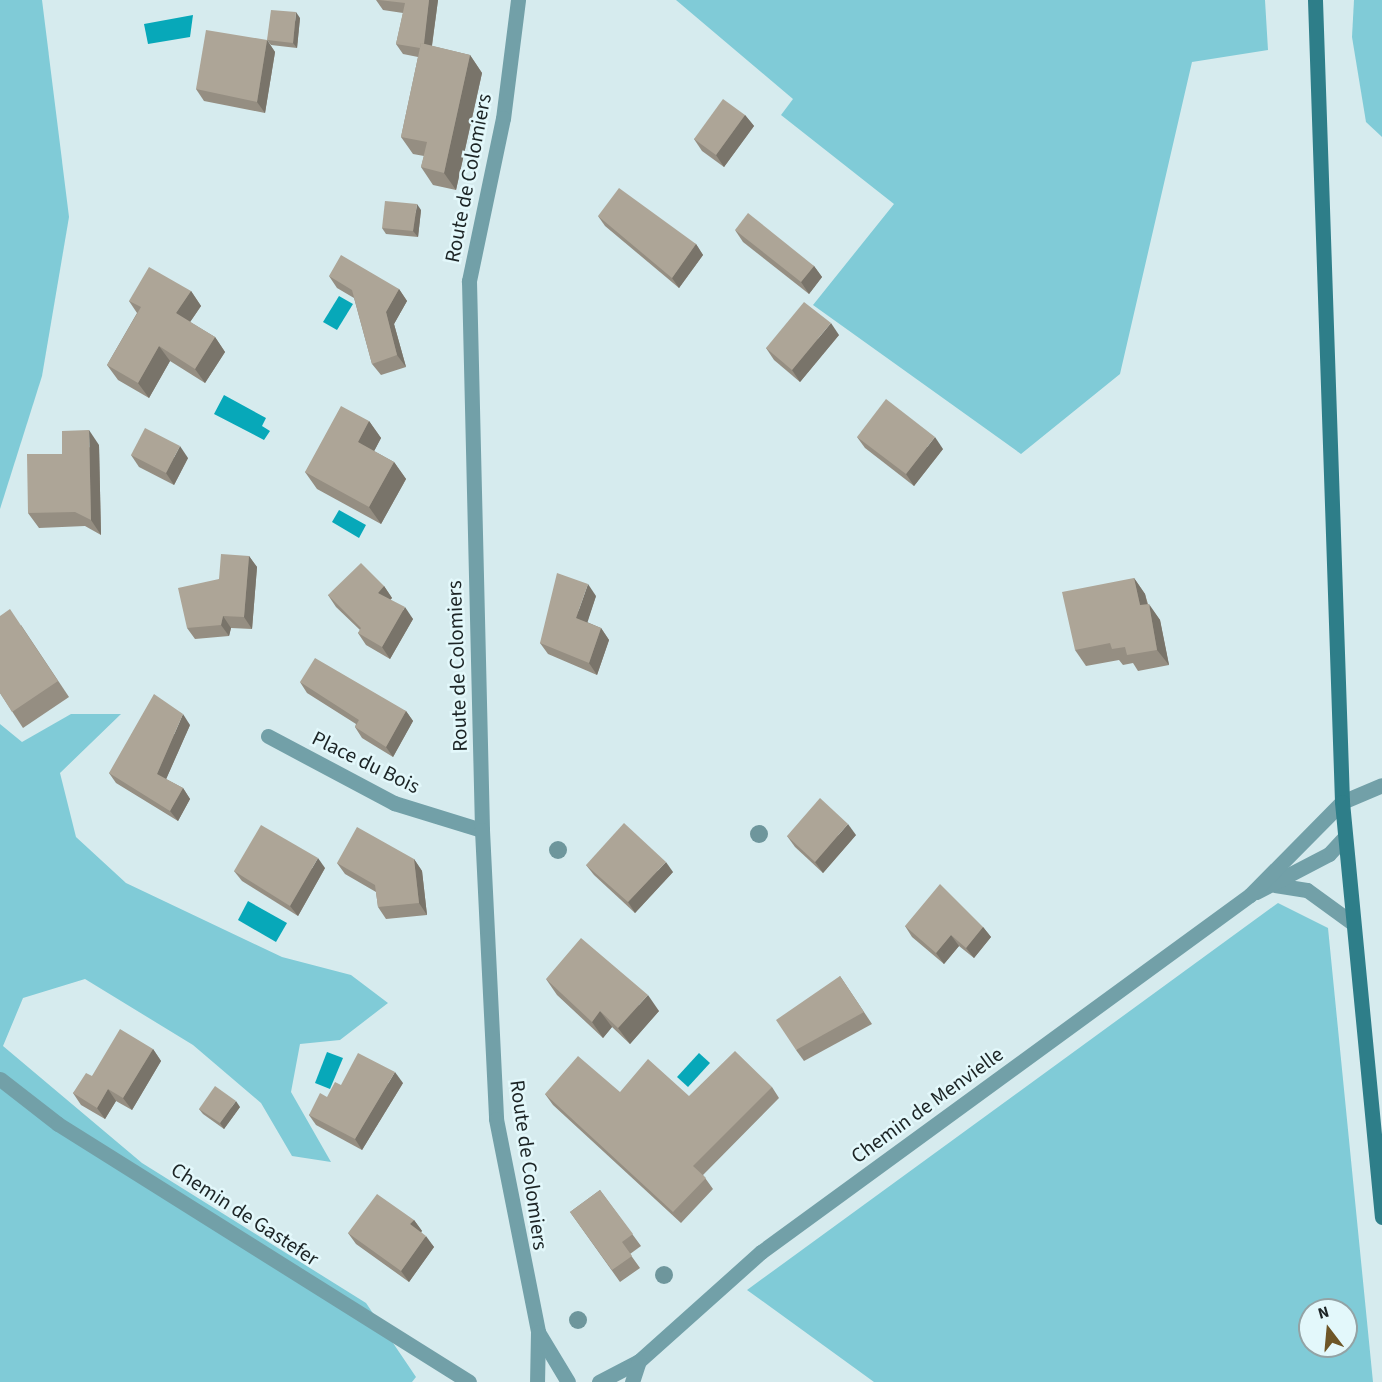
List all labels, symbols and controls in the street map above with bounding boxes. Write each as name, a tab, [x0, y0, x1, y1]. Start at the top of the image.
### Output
street label: Route de Colomiers	[439, 91, 497, 265]
street label: Route de Colomiers	[441, 580, 473, 752]
street label: Place du Bois	[308, 725, 424, 799]
street label: Chemin de Menvielle	[846, 1041, 1008, 1169]
street label: Route de Colomiers	[505, 1078, 553, 1252]
street label: Chemin de Gastefer	[166, 1157, 324, 1271]
north arrow	[1298, 1298, 1358, 1358]
text: N	[1315, 1301, 1332, 1325]

